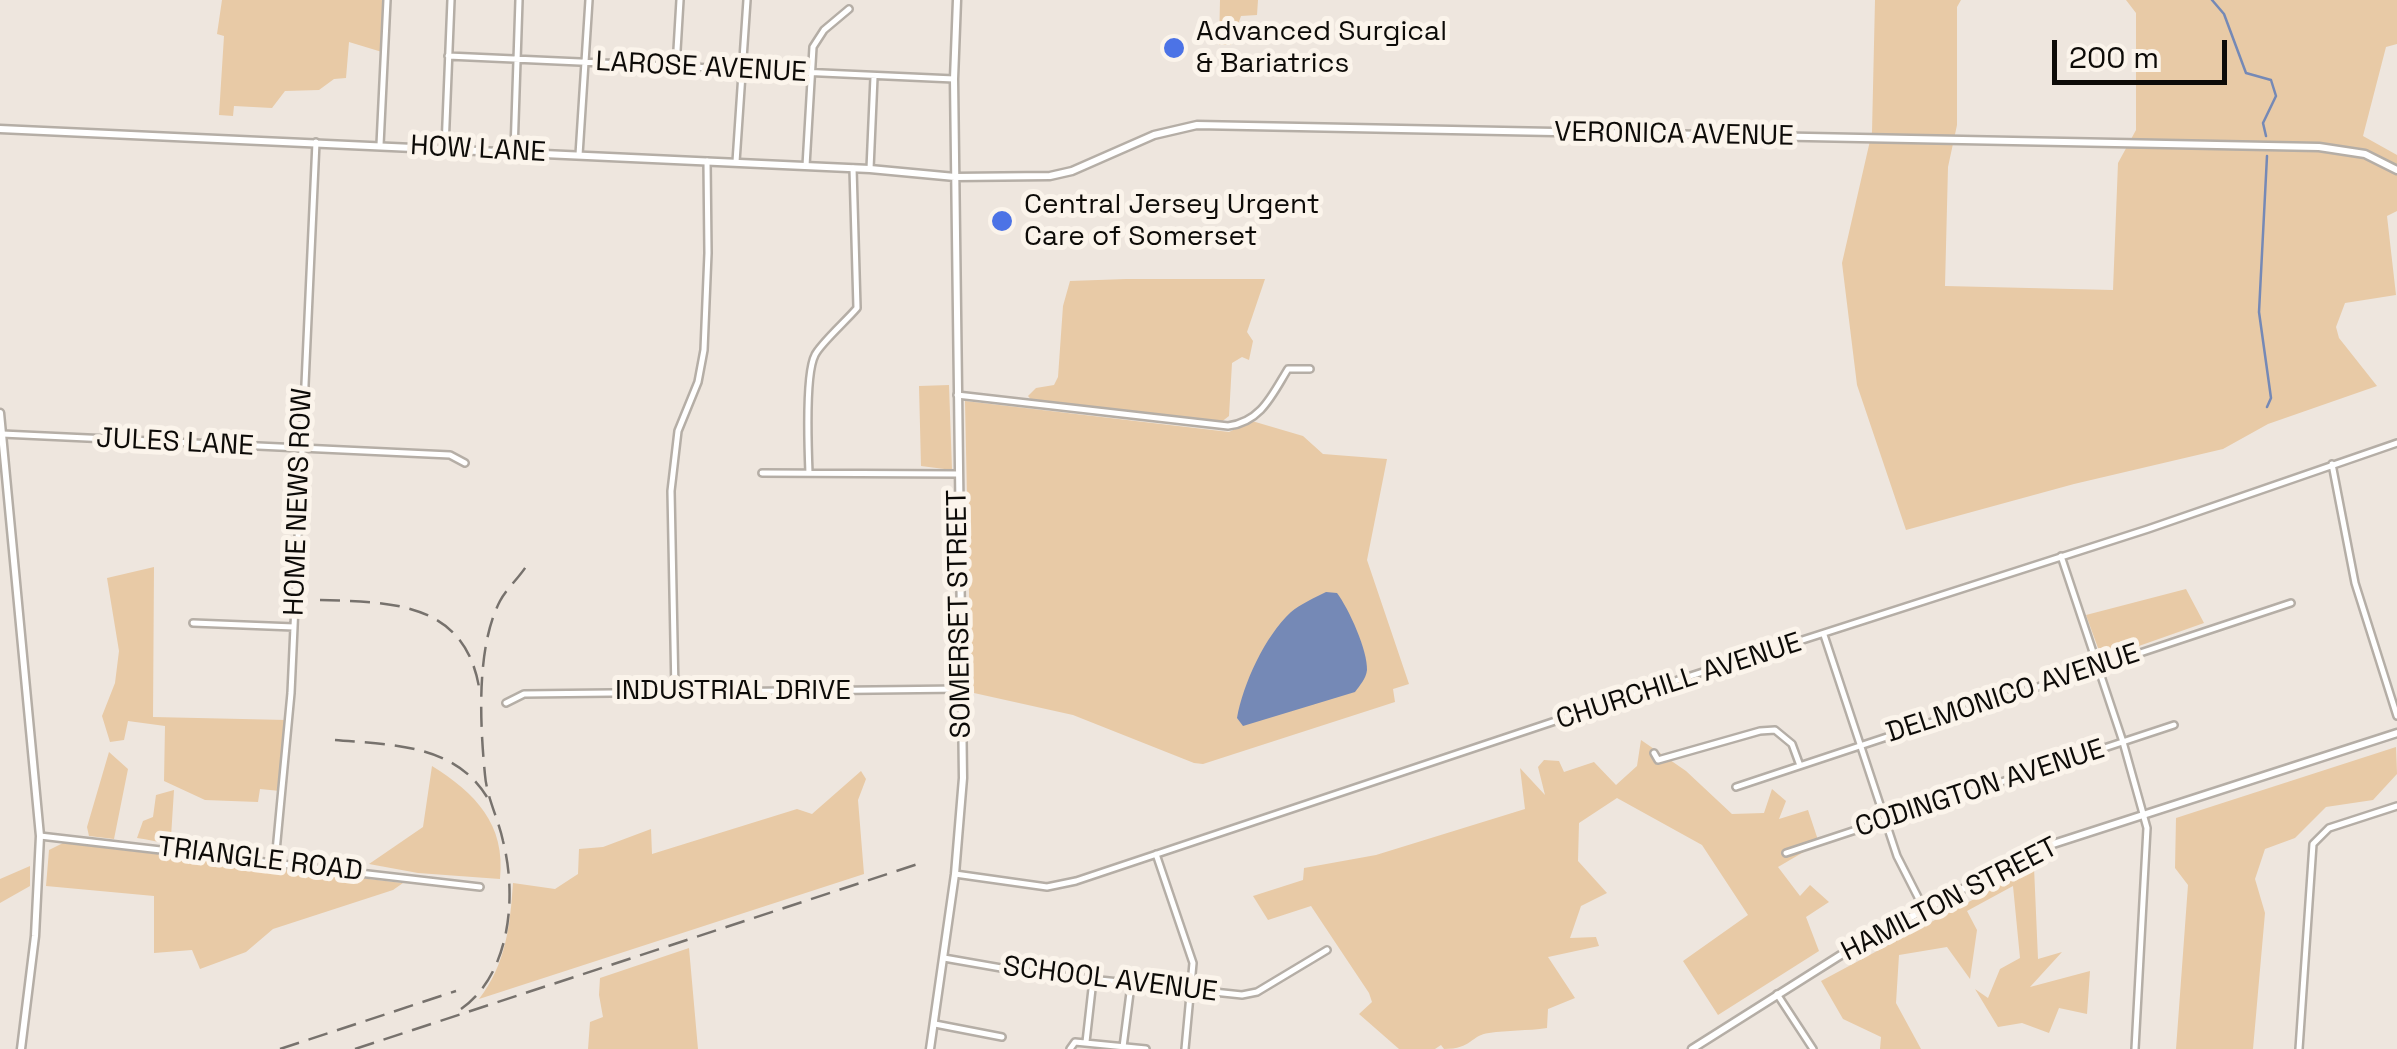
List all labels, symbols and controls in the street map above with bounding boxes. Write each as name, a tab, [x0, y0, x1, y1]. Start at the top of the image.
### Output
place label: Advanced Surgical & Bariatrics	[1196, 15, 1447, 81]
scale bar	[2057, 20, 2232, 82]
marker: Advanced Surgical & Bariatrics	[1161, 35, 1187, 61]
text: 200 m	[2069, 38, 2159, 77]
street label: LAROSE AVENUE	[594, 46, 808, 90]
street label: VERONICA AVENUE	[1554, 116, 1794, 154]
street label: HOW LANE	[409, 130, 547, 170]
place label: Central Jersey Urgent Care of Somerset	[1024, 188, 1320, 254]
marker: Central Jersey Urgent Care of Somerset	[989, 208, 1015, 234]
street label: HOME NEWS ROW	[278, 387, 320, 617]
street label: JULES LANE	[95, 422, 255, 464]
street label: SOMERSET STREET	[941, 489, 979, 739]
street label: CHURCHILL AVENUE	[1552, 626, 1806, 738]
street label: DELMONICO AVENUE	[1882, 637, 2144, 751]
street label: INDUSTRIAL DRIVE	[615, 674, 851, 708]
street label: CODINGTON AVENUE	[1851, 733, 2109, 845]
street label: TRIANGLE ROAD	[156, 831, 364, 889]
street label: HAMILTON STREET	[1836, 831, 2064, 969]
street label: SCHOOL AVENUE	[1001, 950, 1219, 1010]

